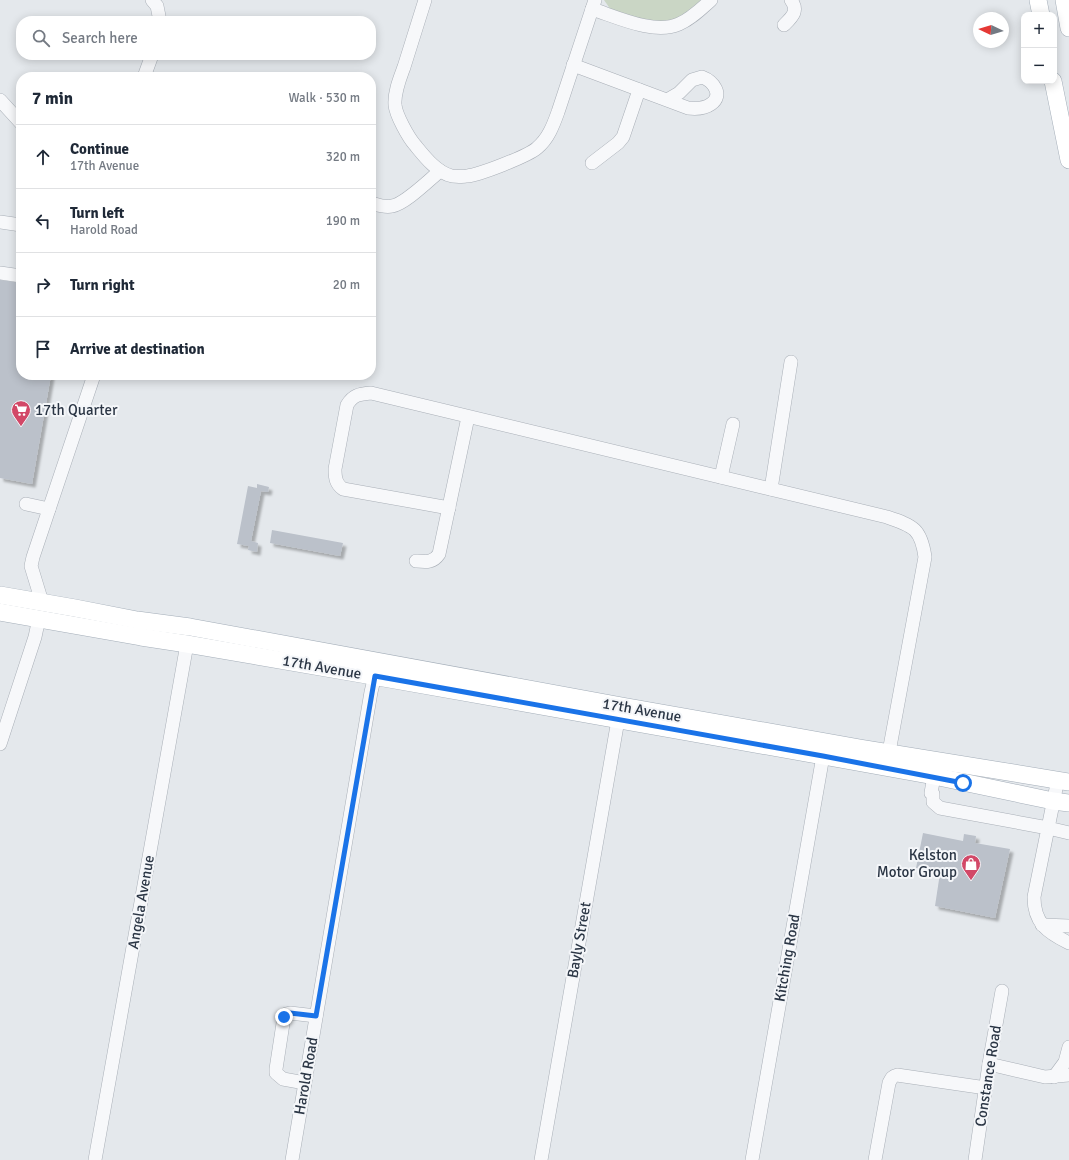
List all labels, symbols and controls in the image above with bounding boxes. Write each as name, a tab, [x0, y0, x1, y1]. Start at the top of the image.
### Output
north arrow	[973, 12, 1009, 48]
map controls	[1021, 12, 1057, 84]
button: +	[1021, 12, 1057, 48]
search box	[16, 16, 376, 60]
icon: search	[30, 27, 52, 49]
text: Search here	[62, 29, 138, 47]
button: −	[1021, 48, 1057, 84]
text: 7 min	[32, 88, 73, 109]
text: Walk · 530 m	[289, 90, 360, 106]
text: Continue	[70, 140, 129, 158]
icon: ahead	[32, 146, 54, 168]
text: 320 m	[326, 149, 360, 165]
text: 17th Avenue	[70, 158, 139, 174]
text: Turn left	[70, 204, 124, 222]
icon: left	[32, 210, 54, 232]
text: 190 m	[326, 213, 360, 229]
text: Harold Road	[70, 222, 138, 238]
icon: right	[32, 274, 54, 296]
text: Turn right	[70, 276, 135, 294]
text: 20 m	[333, 277, 360, 293]
icon: arrive	[32, 338, 54, 360]
text: Arrive at destination	[70, 340, 205, 358]
supermarket icon: 17th Quarter	[10, 399, 32, 427]
place label: 17th Quarter	[35, 401, 118, 419]
street label: 17th Avenue	[281, 651, 363, 683]
street label: 17th Avenue	[601, 694, 683, 726]
route start	[954, 774, 972, 792]
place label: Kelston Motor Group	[877, 846, 957, 881]
shop icon: Kelston Motor Group	[960, 853, 982, 881]
street label: Angela Avenue	[124, 854, 158, 950]
street label: Bayly Street	[563, 900, 595, 980]
street label: Kitching Road	[770, 913, 804, 1003]
route end	[275, 1008, 293, 1026]
street label: Constance Road	[971, 1024, 1005, 1128]
street label: Harold Road	[290, 1036, 322, 1116]

